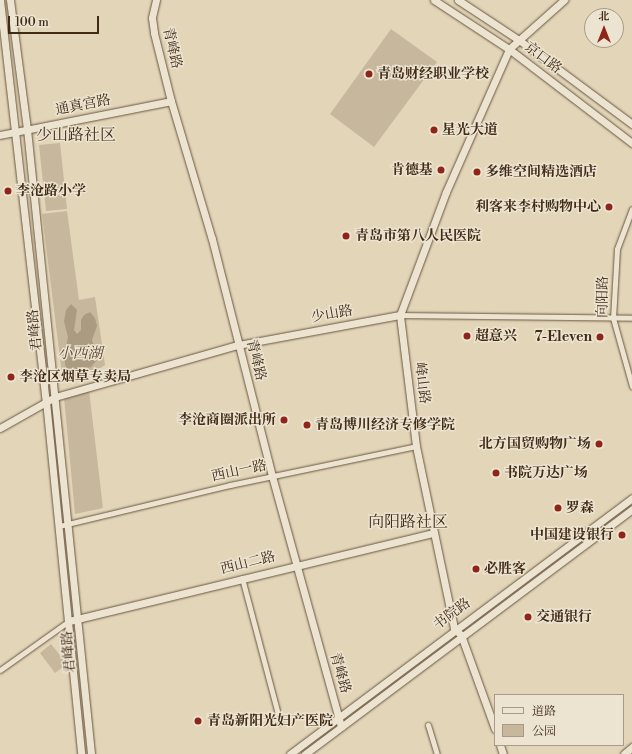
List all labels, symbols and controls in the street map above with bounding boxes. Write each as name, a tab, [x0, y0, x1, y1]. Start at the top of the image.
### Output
scale bar	[10, 8, 101, 34]
north arrow	[584, 8, 624, 48]
text: 北	[599, 10, 610, 24]
text: 100 m	[15, 15, 49, 30]
street label: 青峰路	[159, 26, 185, 70]
street label: 京口路	[521, 39, 565, 77]
place label: 青岛财经职业学校	[377, 66, 489, 82]
marker: 青岛财经职业学校	[364, 69, 374, 79]
street label: 通真宫路	[54, 91, 112, 119]
place label: 星光大道	[442, 122, 498, 138]
district label: 少山路社区	[36, 125, 116, 145]
marker: 星光大道	[429, 125, 439, 135]
place label: 肯德基	[391, 162, 433, 178]
place label: 多维空间精选酒店	[485, 164, 597, 180]
marker: 肯德基	[436, 165, 446, 175]
marker: 多维空间精选酒店	[472, 167, 482, 177]
place label: 李沧路小学	[16, 183, 86, 199]
marker: 李沧路小学	[3, 186, 13, 196]
place label: 利客来李村购物中心	[475, 199, 601, 215]
marker: 利客来李村购物中心	[604, 202, 614, 212]
place label: 青岛市第八人民医院	[355, 228, 481, 244]
marker: 青岛市第八人民医院	[340, 230, 352, 242]
street label: 向阳路	[594, 276, 612, 318]
street label: 少山路	[310, 302, 354, 326]
street label: 君峰路	[24, 308, 46, 352]
place label: 超意兴	[475, 328, 517, 344]
place label: 7-Eleven	[534, 329, 592, 345]
marker: 超意兴	[462, 331, 472, 341]
marker: 7-Eleven	[595, 332, 605, 342]
street label: 青峰路	[243, 338, 269, 382]
water label: 小西湖	[58, 345, 102, 363]
street label: 峰山路	[411, 361, 433, 405]
place label: 李沧区烟草专卖局	[19, 369, 131, 385]
marker: 李沧区烟草专卖局	[6, 372, 16, 382]
place label: 李沧商圈派出所	[178, 412, 276, 428]
marker: 李沧商圈派出所	[279, 415, 289, 425]
place label: 青岛博川经济专修学院	[315, 417, 455, 433]
marker: 青岛博川经济专修学院	[302, 420, 312, 430]
place label: 北方国贸购物广场	[479, 436, 591, 452]
marker: 北方国贸购物广场	[594, 439, 604, 449]
street label: 西山一路	[210, 457, 268, 485]
place label: 书院万达广场	[504, 465, 588, 481]
marker: 书院万达广场	[491, 468, 501, 478]
place label: 罗森	[566, 500, 594, 516]
marker: 罗森	[553, 503, 563, 513]
district label: 向阳路社区	[368, 512, 448, 532]
place label: 中国建设银行	[530, 527, 614, 543]
marker: 中国建设银行	[617, 530, 627, 540]
street label: 西山二路	[219, 548, 277, 578]
place label: 必胜客	[484, 561, 526, 577]
marker: 必胜客	[471, 564, 481, 574]
street label: 书院路	[430, 595, 474, 633]
place label: 交通银行	[536, 609, 592, 625]
marker: 交通银行	[523, 612, 533, 622]
street label: 君峰路	[59, 630, 79, 674]
street label: 青峰路	[326, 650, 354, 696]
legend	[494, 694, 624, 746]
text: 道路	[532, 704, 556, 719]
place label: 青岛新阳光妇产医院	[207, 713, 333, 729]
marker: 青岛新阳光妇产医院	[192, 715, 204, 727]
text: 公园	[532, 724, 556, 739]

